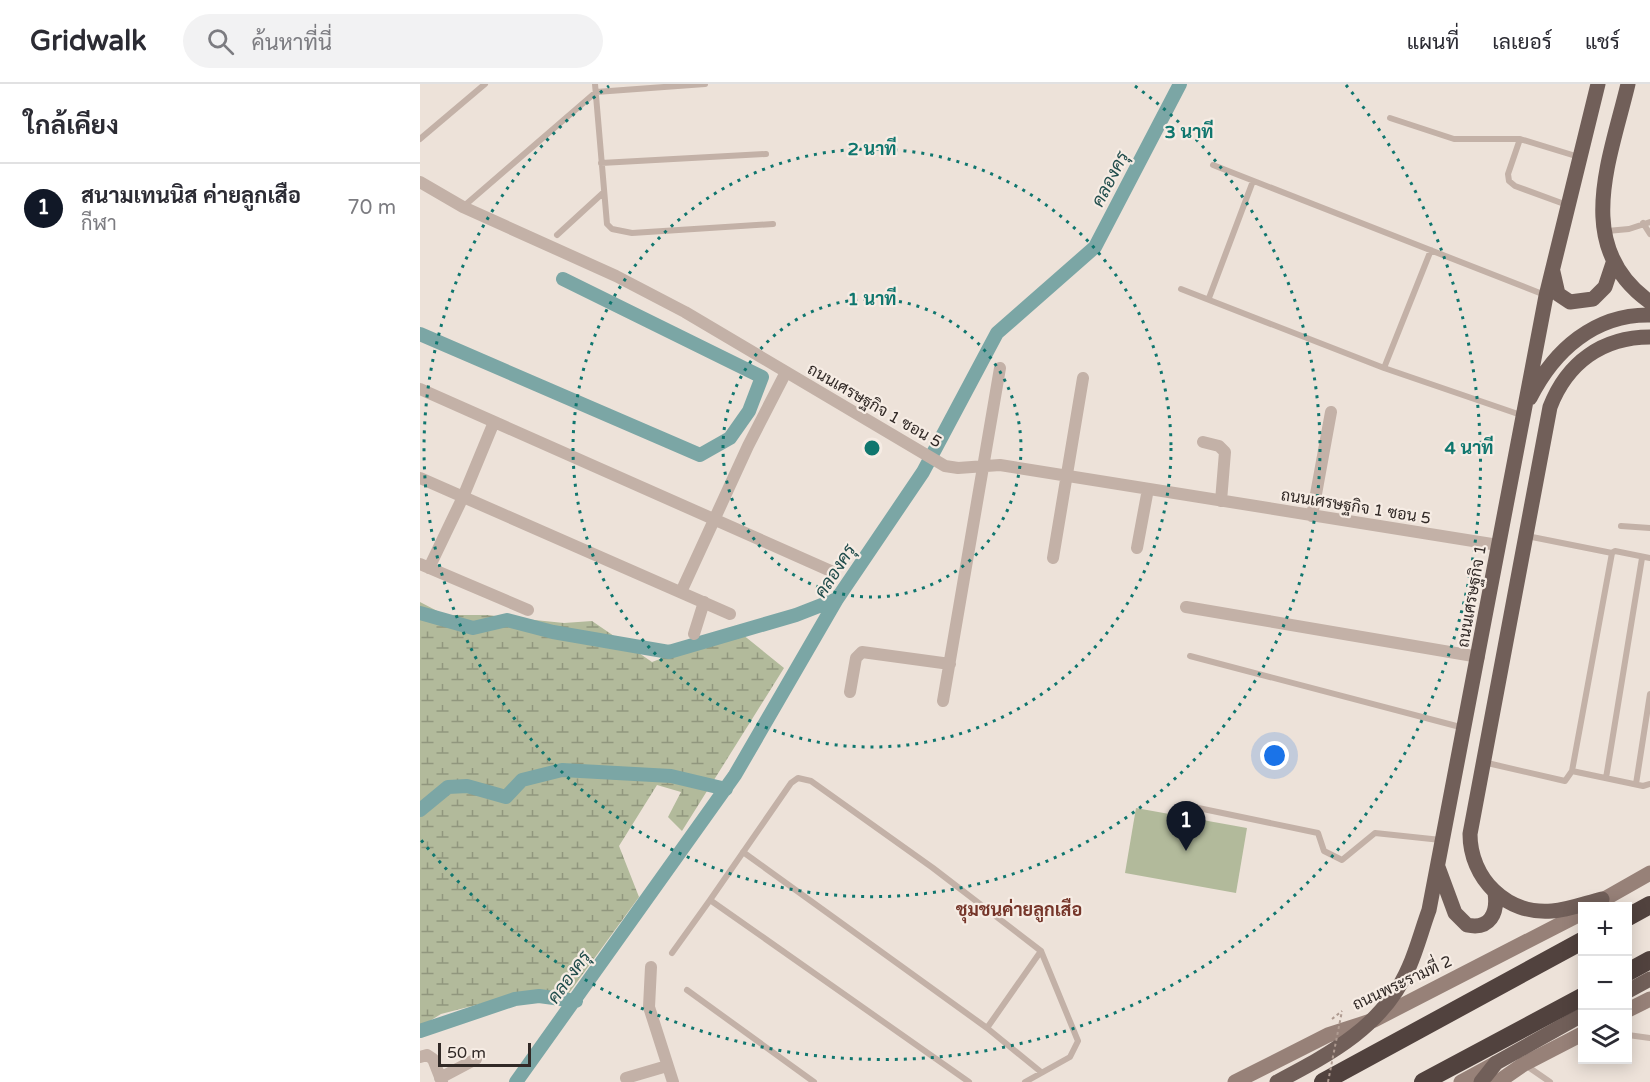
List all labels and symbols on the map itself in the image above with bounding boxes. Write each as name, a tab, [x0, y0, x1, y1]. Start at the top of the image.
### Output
text: 3 นาที	[1164, 119, 1214, 143]
text: 2 นาที	[847, 136, 897, 160]
water label: คลองครุ	[1087, 146, 1135, 211]
text: 1 นาที	[847, 286, 897, 310]
street label: ถนนเศรษฐกิจ 1 ซอน 5	[804, 359, 945, 452]
text: 4 นาที	[1444, 435, 1494, 459]
centre of rings	[862, 438, 882, 458]
street label: ถนนเศรษฐกิจ 1 ซอน 5	[1279, 485, 1432, 529]
water label: คลองครุ	[810, 539, 862, 603]
street label: ถนนเศรษฐกิจ 1	[1453, 543, 1491, 649]
your location	[1260, 741, 1289, 770]
pin: 1	[1166, 802, 1206, 851]
district label: ชุมชนค่ายลูกเสือ	[956, 898, 1082, 924]
water label: คลองครุ	[543, 945, 597, 1008]
street label: ถนนพระรามที่ 2	[1347, 947, 1455, 1015]
scale bar	[438, 1040, 531, 1068]

